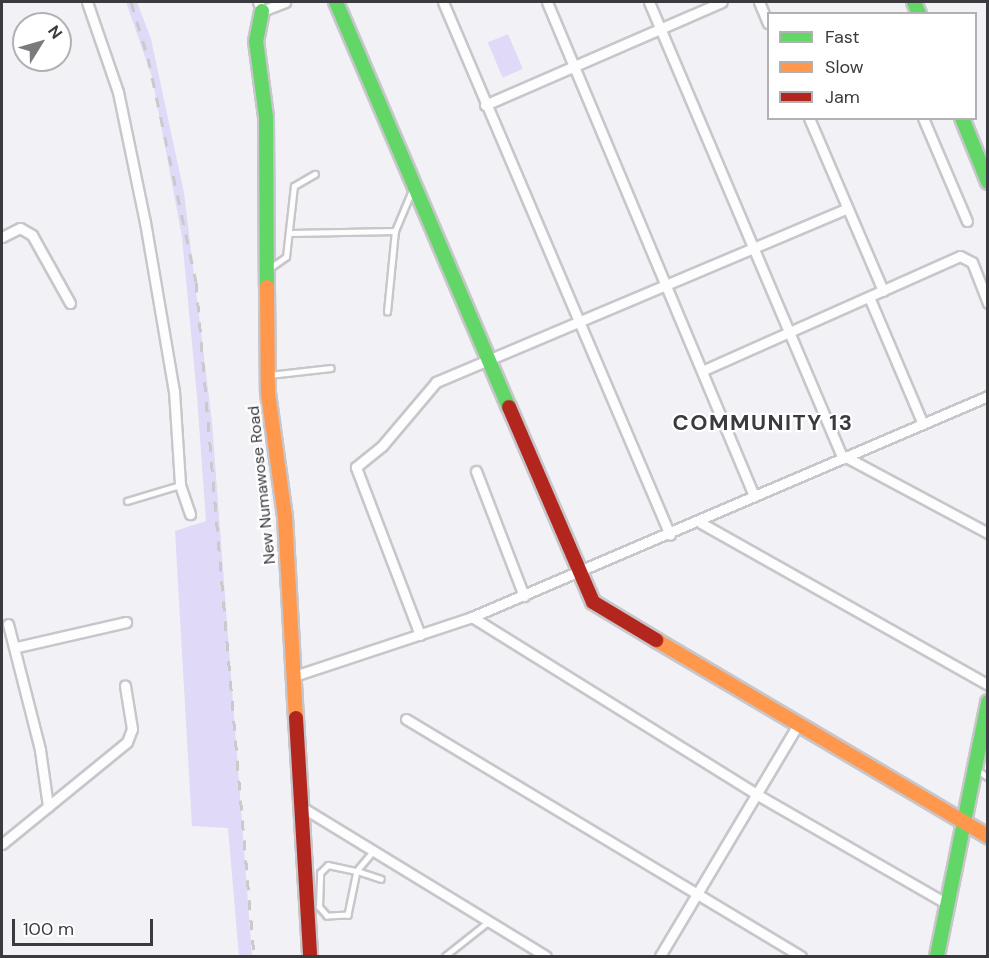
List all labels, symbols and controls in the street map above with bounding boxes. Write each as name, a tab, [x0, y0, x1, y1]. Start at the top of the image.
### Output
north arrow	[12, 12, 72, 72]
legend	[767, 12, 977, 120]
text: N	[43, 21, 67, 43]
text: Fast	[825, 25, 860, 49]
text: Slow	[825, 55, 864, 79]
text: Jam	[825, 85, 860, 109]
street label: New Numawose Road	[244, 405, 280, 565]
district label: COMMUNITY 13	[672, 410, 854, 436]
scale bar	[15, 907, 156, 945]
text: 100 m	[23, 917, 74, 941]

